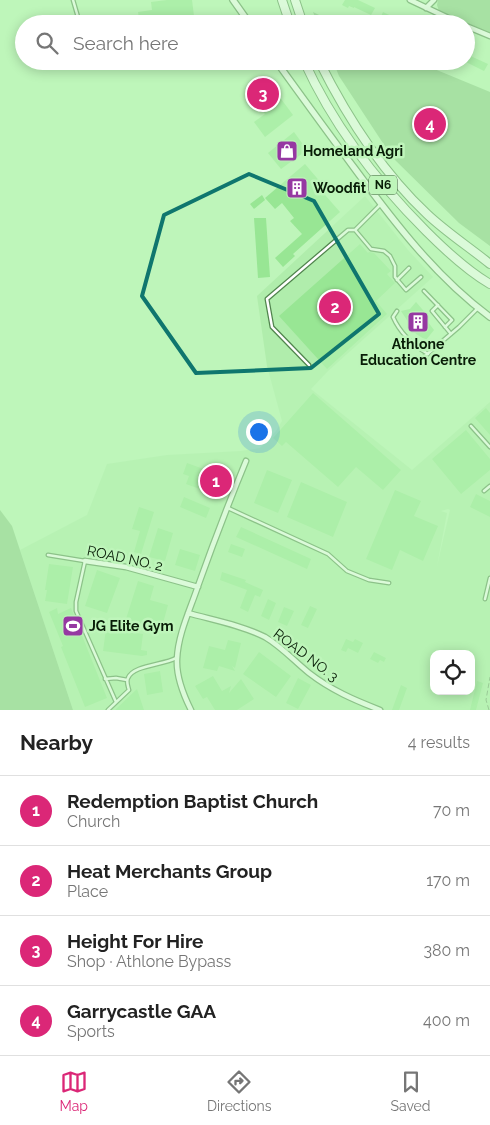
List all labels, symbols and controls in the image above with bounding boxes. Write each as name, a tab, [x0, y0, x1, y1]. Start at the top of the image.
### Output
search box	[15, 15, 475, 70]
icon: search	[33, 29, 61, 57]
text: Search here	[73, 32, 179, 54]
pin: 3	[247, 75, 279, 113]
pin: 4	[414, 105, 446, 143]
shop icon: Homeland Agri	[275, 139, 299, 163]
place label: Homeland Agri	[303, 143, 403, 159]
building icon: Woodfit	[285, 176, 309, 200]
road number: N6	[369, 176, 397, 194]
place label: Woodfit	[313, 180, 367, 196]
pin: 2	[319, 288, 351, 326]
building icon: Athlone Education Centre	[406, 310, 430, 334]
place label: Athlone Education Centre	[360, 336, 477, 368]
your location	[246, 419, 272, 445]
pin: 1	[200, 462, 232, 500]
street label: ROAD NO. 2	[86, 542, 164, 574]
sports icon: JG Elite Gym	[61, 614, 85, 638]
place label: JG Elite Gym	[89, 618, 174, 634]
street label: ROAD NO. 3	[270, 625, 342, 685]
map controls	[430, 650, 475, 695]
button: locate	[430, 650, 475, 695]
text: Nearby	[20, 730, 93, 755]
text: 4 results	[408, 733, 470, 752]
text: Redemption Baptist Church	[67, 790, 318, 812]
text: 1	[32, 801, 40, 820]
text: 70 m	[433, 801, 470, 820]
text: Church	[67, 812, 120, 831]
text: Heat Merchants Group	[67, 860, 272, 882]
text: 2	[31, 871, 41, 890]
text: 170 m	[426, 871, 470, 890]
text: Place	[67, 882, 108, 901]
text: Height For Hire	[67, 930, 204, 952]
text: 3	[32, 941, 40, 960]
text: 380 m	[423, 941, 470, 960]
text: Shop · Athlone Bypass	[67, 952, 231, 971]
text: Garrycastle GAA	[67, 1000, 216, 1022]
text: 4	[31, 1011, 41, 1030]
text: 400 m	[423, 1011, 470, 1030]
text: Sports	[67, 1022, 115, 1041]
tab: Map	[59, 1068, 88, 1114]
tab: Directions	[207, 1068, 272, 1114]
tab: Saved	[390, 1068, 431, 1114]

